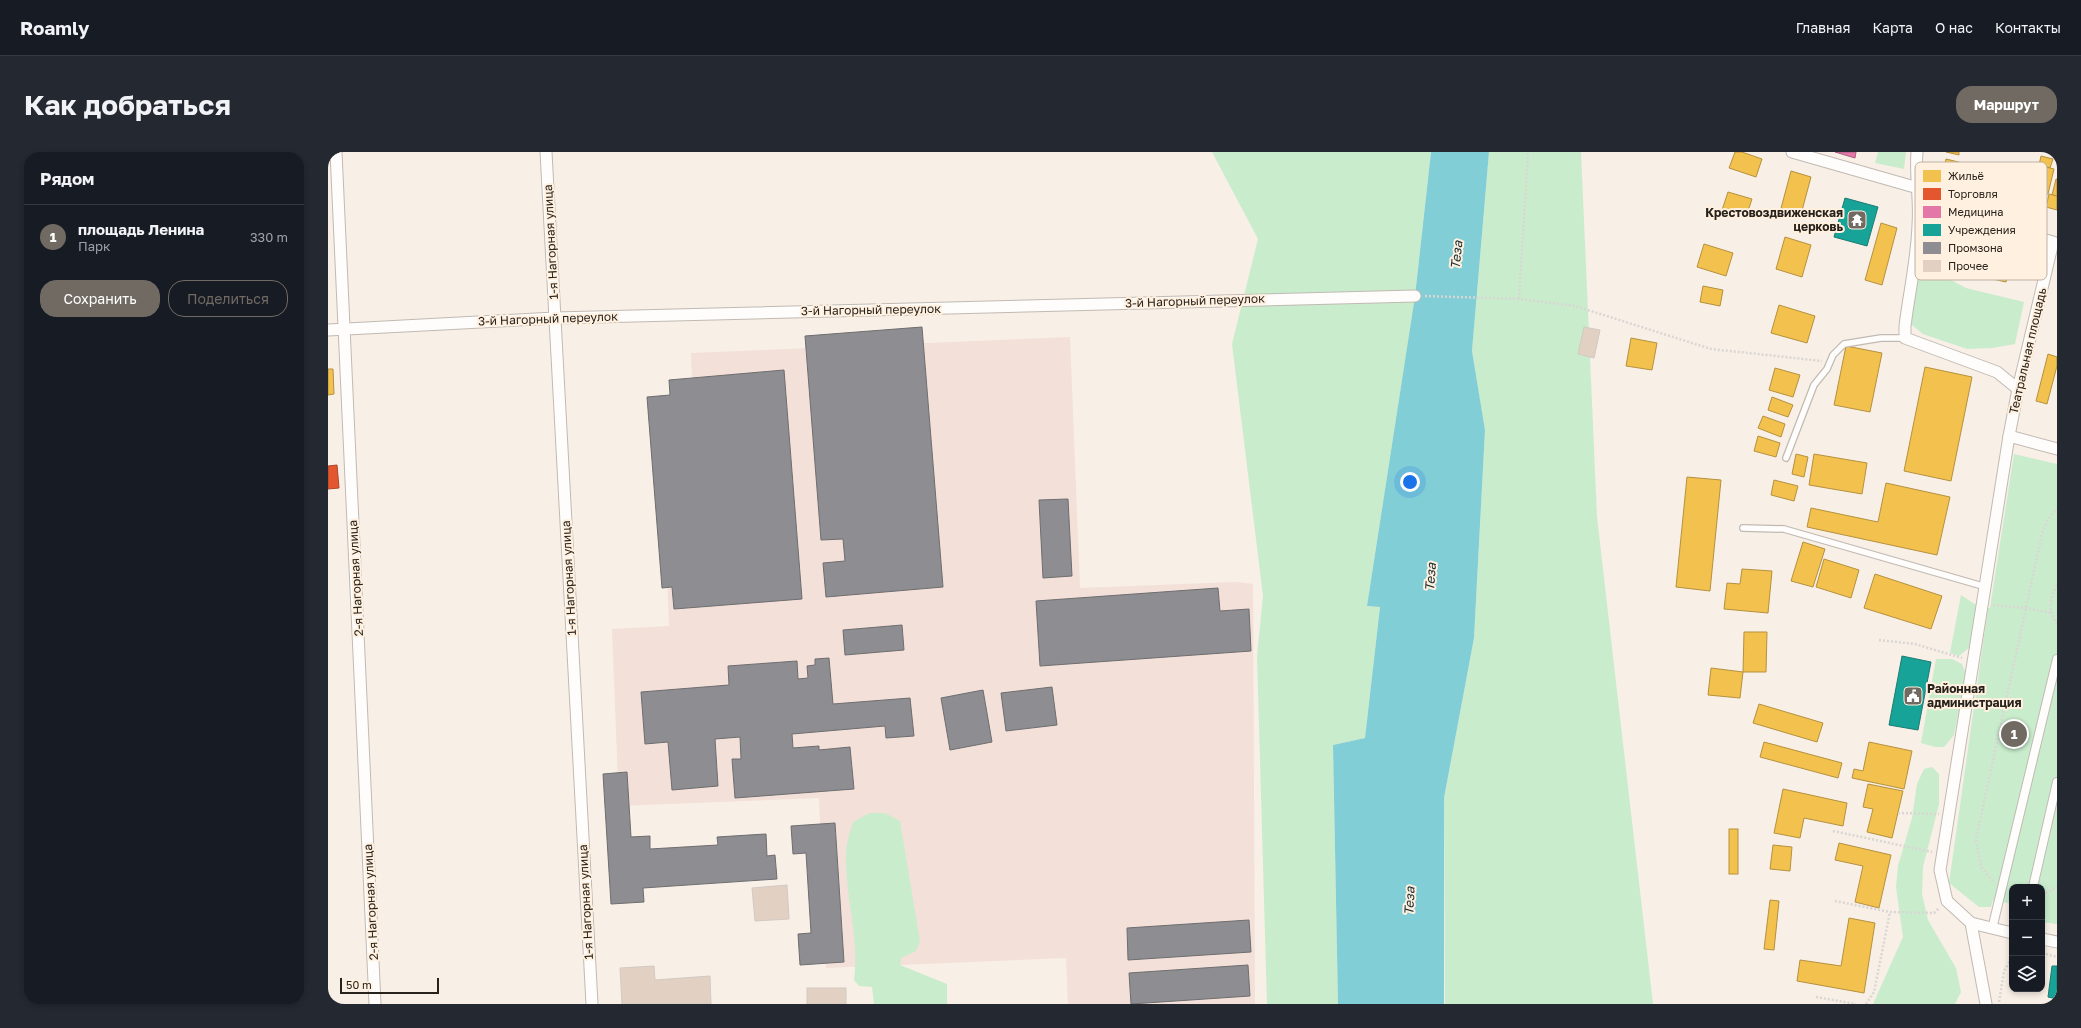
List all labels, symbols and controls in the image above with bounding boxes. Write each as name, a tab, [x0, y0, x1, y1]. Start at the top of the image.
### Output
text: Roamly	[20, 16, 89, 39]
text: Главная	[1796, 19, 1850, 36]
text: Карта	[1872, 19, 1913, 36]
text: О нас	[1935, 19, 1973, 36]
text: Контакты	[1995, 19, 2061, 36]
button: Маршрут	[1956, 86, 2057, 123]
text: Как добраться	[24, 88, 231, 121]
legend	[1915, 162, 2047, 280]
text: Рядом	[40, 168, 94, 189]
text: Жильё	[1948, 169, 1984, 182]
street label: 1-я Нагорная улица	[540, 184, 561, 300]
text: Торговля	[1948, 187, 1998, 200]
place label: Крестовоздвиженская церковь	[1705, 205, 1843, 234]
text: Медицина	[1948, 205, 2004, 218]
temple icon: Крестовоздвиженская церковь	[1846, 209, 1868, 231]
text: площадь Ленина	[78, 220, 204, 238]
text: Учреждения	[1948, 223, 2016, 236]
text: 1	[50, 229, 56, 245]
text: 330 m	[250, 229, 288, 245]
text: Парк	[78, 238, 111, 254]
water label: Теза	[1447, 239, 1466, 270]
text: Промзона	[1948, 241, 2003, 254]
text: Прочее	[1948, 259, 1988, 272]
button: Сохранить	[40, 280, 160, 317]
button: Поделиться	[168, 280, 288, 317]
street label: Театральная площадь	[2006, 286, 2049, 416]
street label: 3-й Нагорный переулок	[1125, 291, 1265, 310]
street label: 3-й Нагорный переулок	[801, 301, 941, 318]
street label: 3-й Нагорный переулок	[478, 309, 618, 328]
your location	[1400, 472, 1420, 492]
street label: 2-я Нагорная улица	[345, 520, 366, 637]
street label: 1-я Нагорная улица	[558, 520, 579, 636]
water label: Теза	[1421, 562, 1439, 592]
place label: Районная администрация	[1927, 681, 2021, 710]
public building icon: Районная администрация	[1902, 685, 1924, 707]
pin: 1	[2001, 719, 2027, 749]
street label: 2-я Нагорная улица	[360, 844, 381, 961]
street label: 1-я Нагорная улица	[575, 844, 596, 960]
map controls	[2009, 884, 2045, 992]
button: +	[2009, 884, 2045, 920]
water label: Теза	[1400, 886, 1418, 916]
button: −	[2009, 920, 2045, 956]
button: layers	[2009, 956, 2045, 992]
scale bar	[340, 976, 439, 995]
text: 50 m	[346, 978, 372, 991]

